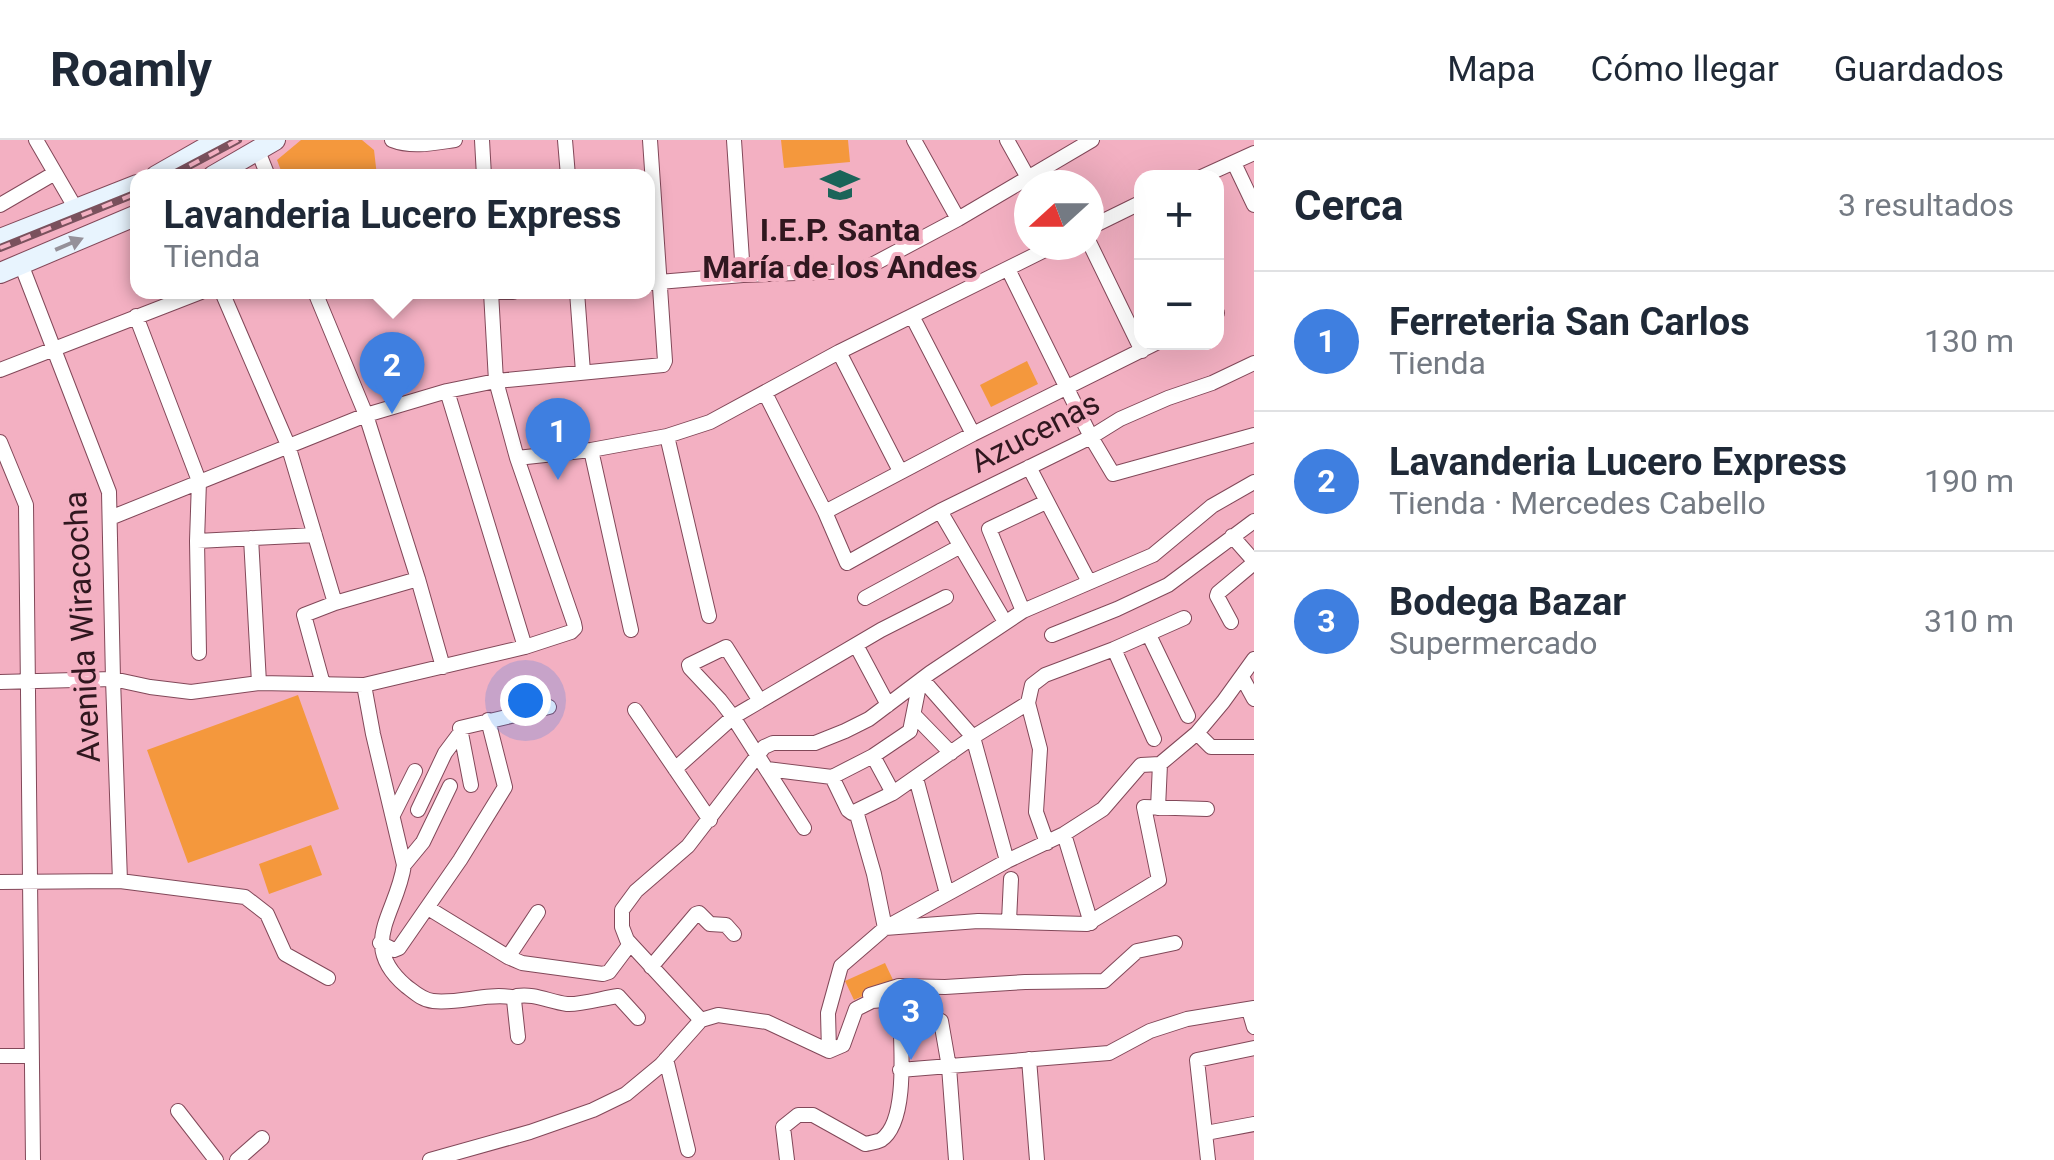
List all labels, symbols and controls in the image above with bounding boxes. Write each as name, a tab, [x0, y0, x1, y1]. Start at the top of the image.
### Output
text: Roamly	[50, 41, 212, 98]
text: Mapa	[1447, 49, 1536, 90]
text: Cómo llegar	[1591, 49, 1779, 90]
text: Guardados	[1834, 49, 2004, 90]
school or university icon: I.E.P. Santa María de los Andes	[819, 164, 861, 206]
popup	[130, 169, 655, 299]
north arrow	[1014, 170, 1104, 260]
map controls	[1134, 170, 1224, 350]
button: +	[1134, 170, 1224, 260]
text: Cerca	[1294, 181, 1404, 230]
text: 3 resultados	[1838, 186, 2014, 224]
text: Lavanderia Lucero Express	[163, 193, 622, 237]
place label: I.E.P. Santa María de los Andes	[702, 211, 978, 286]
one-way arrow	[54, 236, 84, 252]
text: Tienda	[163, 237, 260, 275]
button: −	[1134, 260, 1224, 350]
text: Ferreteria San Carlos	[1389, 300, 1750, 344]
text: 1	[1317, 322, 1336, 360]
text: 130 m	[1924, 322, 2014, 360]
pin: 2	[360, 332, 424, 414]
text: Tienda	[1389, 344, 1486, 382]
street label: Azucenas	[964, 383, 1106, 481]
pin: 1	[526, 398, 590, 480]
text: Lavanderia Lucero Express	[1389, 440, 1847, 484]
text: 2	[1317, 462, 1336, 500]
text: 190 m	[1924, 462, 2014, 500]
text: Tienda · Mercedes Cabello	[1389, 484, 1766, 522]
street label: Avenida Wiracocha	[56, 490, 108, 764]
text: Bodega Bazar	[1389, 580, 1626, 624]
text: 3	[1317, 602, 1336, 640]
text: 310 m	[1924, 602, 2014, 640]
text: Supermercado	[1389, 624, 1597, 662]
your location	[500, 675, 551, 726]
pin: 3	[878, 978, 944, 1060]

